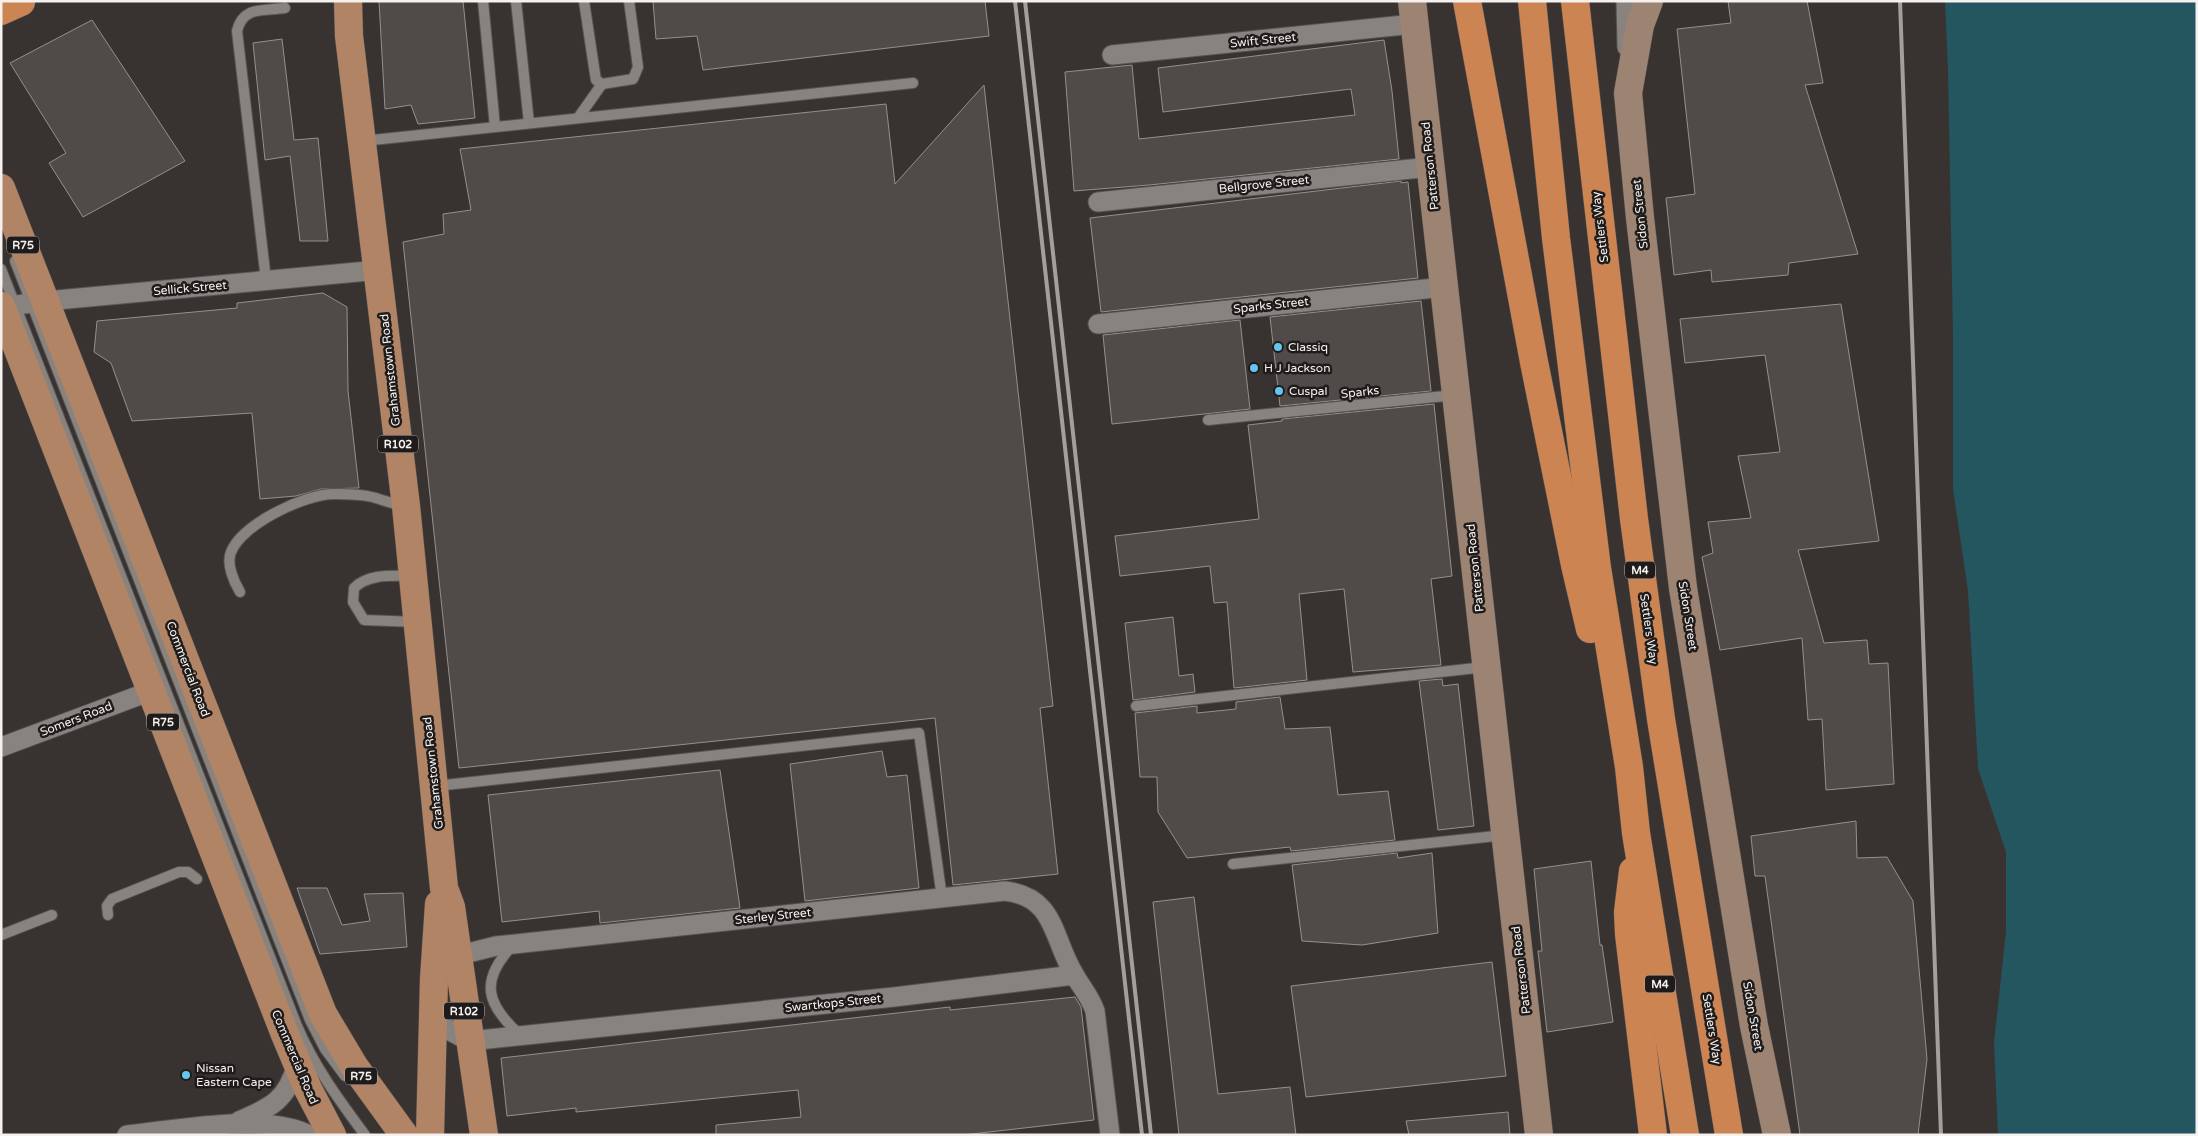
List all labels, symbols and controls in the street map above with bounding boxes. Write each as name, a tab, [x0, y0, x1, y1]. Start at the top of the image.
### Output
street label: Swift Street	[1229, 30, 1297, 50]
street label: Patterson Road	[1418, 121, 1442, 211]
street label: Bellgrove Street	[1218, 172, 1310, 196]
street label: Sidon Street	[1629, 178, 1651, 249]
street label: Settlers Way	[1589, 190, 1611, 263]
road number: R75	[7, 236, 39, 254]
street label: Sellick Street	[153, 278, 228, 298]
street label: Sparks Street	[1233, 294, 1310, 316]
street label: Grahamstown Road	[377, 313, 403, 427]
place label: Classiq	[1288, 340, 1328, 354]
marker: Classiq	[1272, 341, 1284, 353]
place label: H J Jackson	[1264, 361, 1330, 375]
marker: H J Jackson	[1248, 362, 1260, 374]
street label: Sparks	[1340, 383, 1380, 401]
place label: Cuspal	[1289, 384, 1328, 398]
marker: Cuspal	[1273, 385, 1285, 397]
road number: R102	[378, 436, 418, 452]
street label: Patterson Road	[1463, 523, 1487, 613]
road number: M4	[1625, 562, 1655, 578]
street label: Sidon Street	[1676, 580, 1700, 652]
street label: Settlers Way	[1637, 593, 1661, 666]
street label: Commercial Road	[163, 619, 213, 719]
street label: Somers Road	[38, 699, 114, 739]
road number: R75	[147, 714, 179, 730]
street label: Grahamstown Road	[420, 716, 446, 830]
street label: Sterley Street	[734, 905, 812, 927]
street label: Patterson Road	[1509, 925, 1533, 1015]
road number: M4	[1645, 976, 1675, 992]
street label: Sidon Street	[1740, 980, 1766, 1052]
street label: Swartkops Street	[784, 991, 882, 1015]
street label: Settlers Way	[1700, 993, 1725, 1066]
road number: R102	[444, 1002, 484, 1019]
street label: Commercial Road	[269, 1008, 321, 1106]
place label: Nissan Eastern Cape	[196, 1061, 272, 1089]
road number: R75	[345, 1068, 377, 1084]
marker: Nissan Eastern Cape	[180, 1069, 192, 1081]

